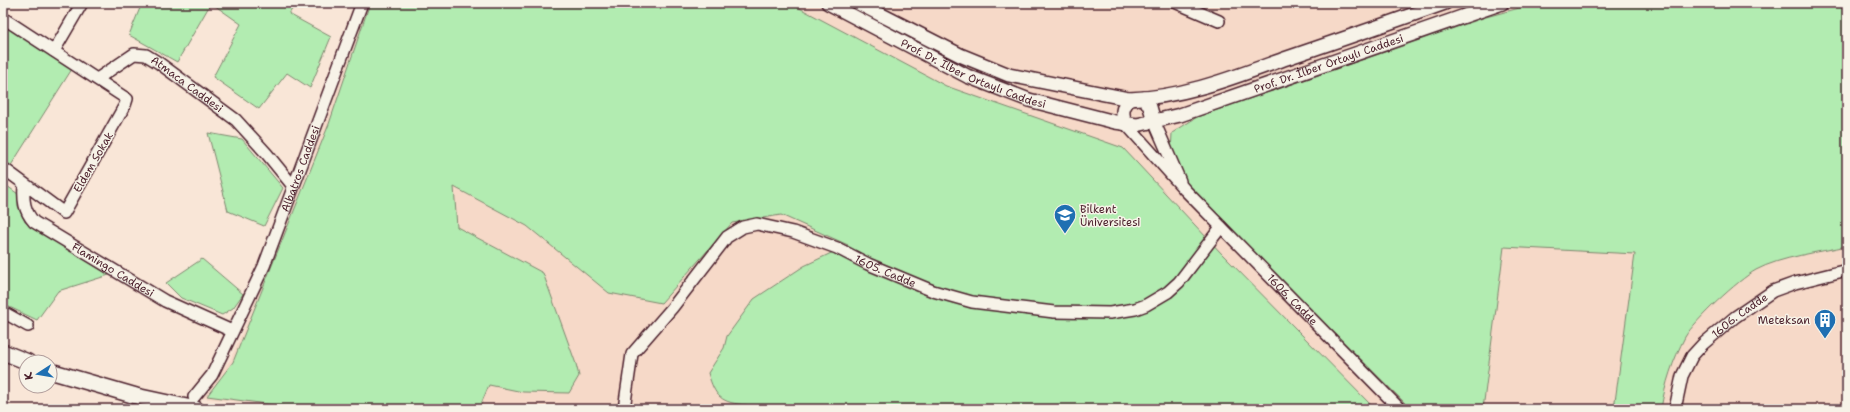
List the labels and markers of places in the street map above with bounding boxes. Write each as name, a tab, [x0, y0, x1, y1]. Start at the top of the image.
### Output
school or university icon: Bilkent Üniversitesi	[1052, 202, 1078, 235]
place label: Bilkent Üniversitesi	[1080, 202, 1140, 230]
building icon: Meteksan	[1812, 307, 1838, 340]
place label: Meteksan	[1758, 313, 1810, 328]

